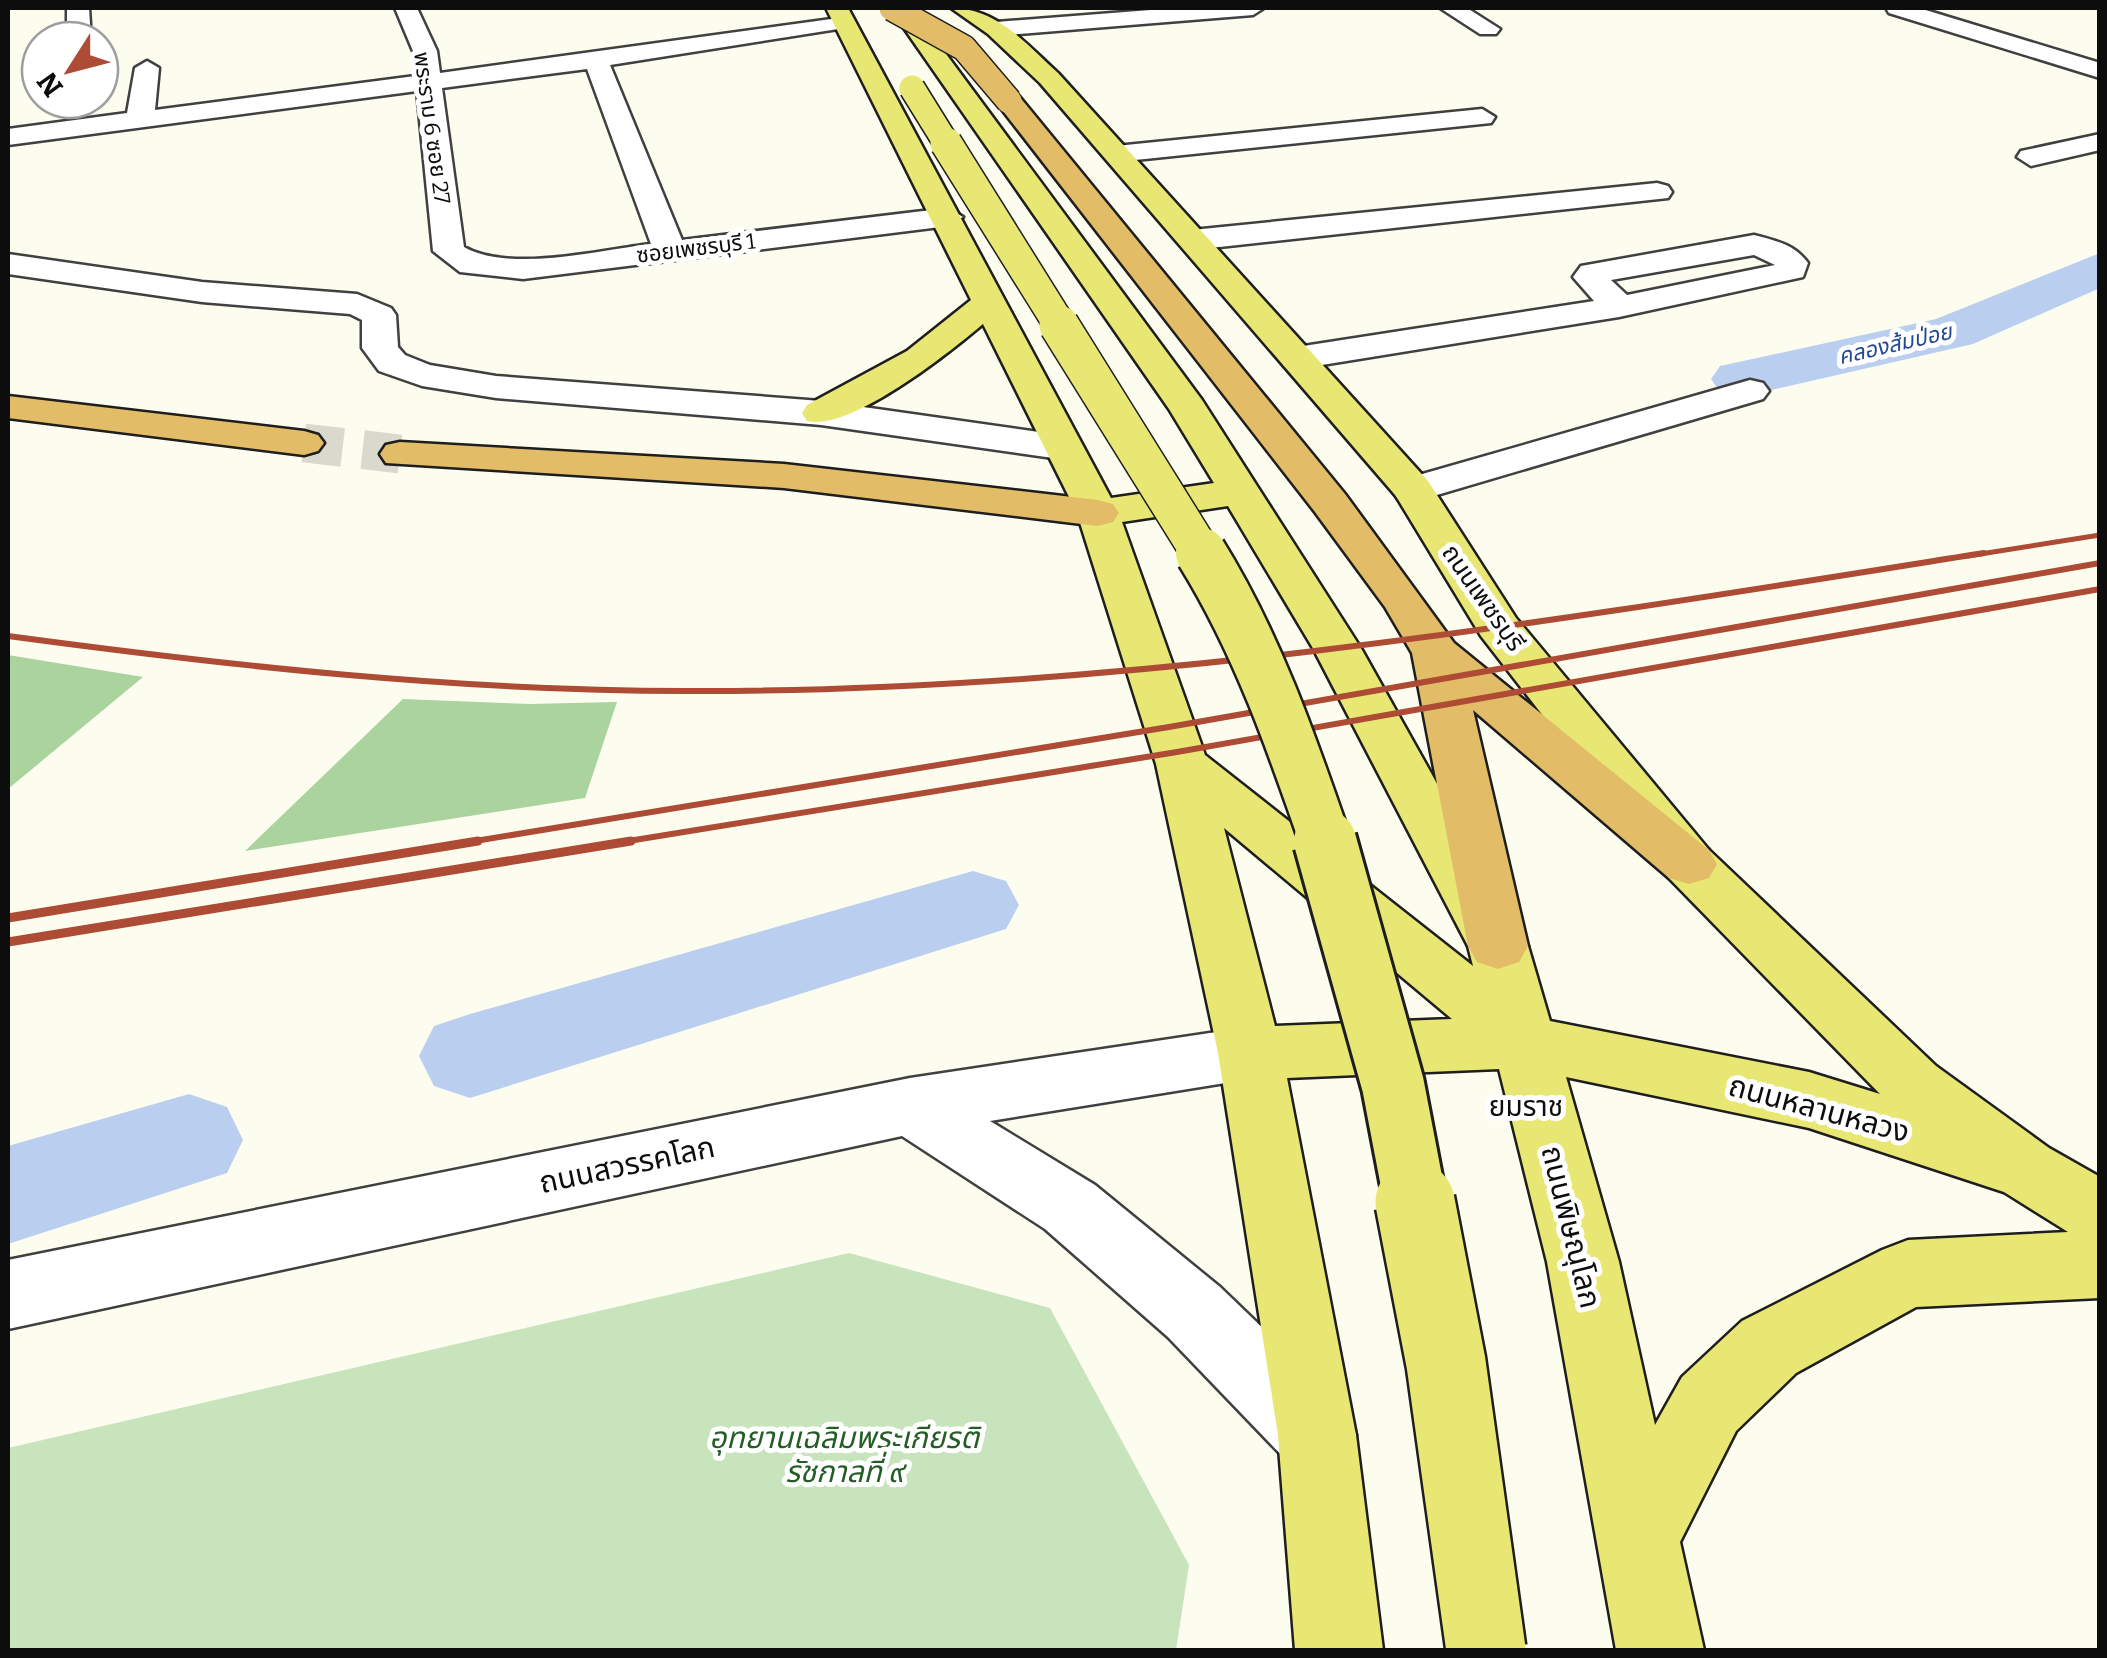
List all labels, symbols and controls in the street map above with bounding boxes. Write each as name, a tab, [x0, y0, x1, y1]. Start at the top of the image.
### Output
north arrow	[20, 20, 120, 120]
street label: พระราม 6 ซอย 27	[408, 50, 456, 206]
text: N	[30, 66, 70, 103]
street label: ซอยเพชรบุรี 1	[635, 227, 757, 269]
water label: คลองส้มป่อย	[1836, 317, 1956, 370]
street label: ถนนเพชรบุรี	[1435, 539, 1531, 657]
street label: ถนนหลานหลวง	[1725, 1068, 1913, 1150]
district label: ยมราช	[1489, 1090, 1563, 1123]
street label: ถนนสวรรคโลก	[536, 1129, 718, 1201]
street label: ถนนพิษณุโลก	[1533, 1142, 1609, 1312]
park label: อุทยานเฉลิมพระเกียรติ รัชกาลที่ ๙	[709, 1420, 982, 1490]

